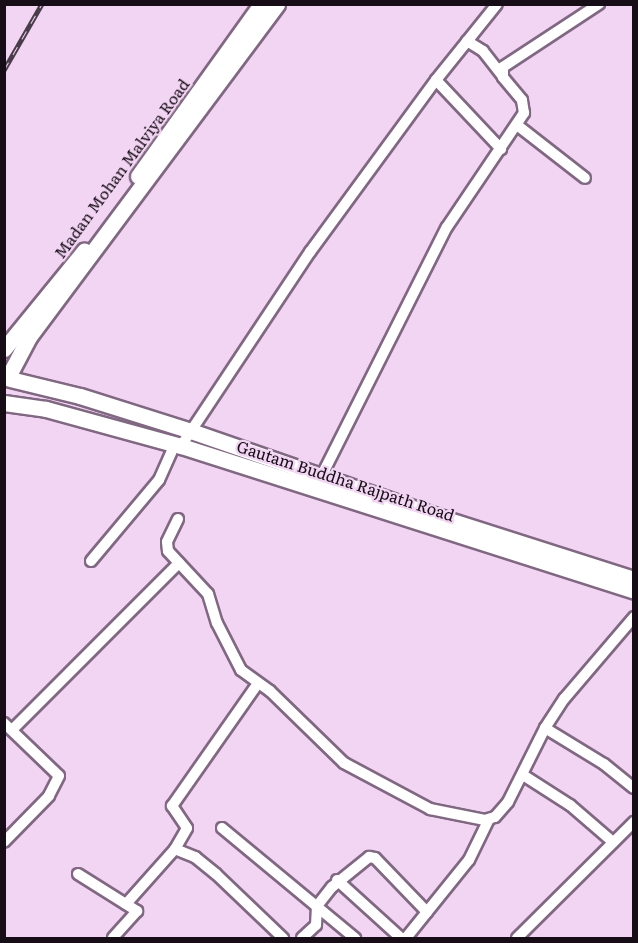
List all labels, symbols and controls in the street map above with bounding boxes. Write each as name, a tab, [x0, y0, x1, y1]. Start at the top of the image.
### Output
street label: Madan Mohan Malviya Road	[49, 75, 193, 261]
street label: Gautam Buddha Rajpath Road	[235, 436, 457, 524]

